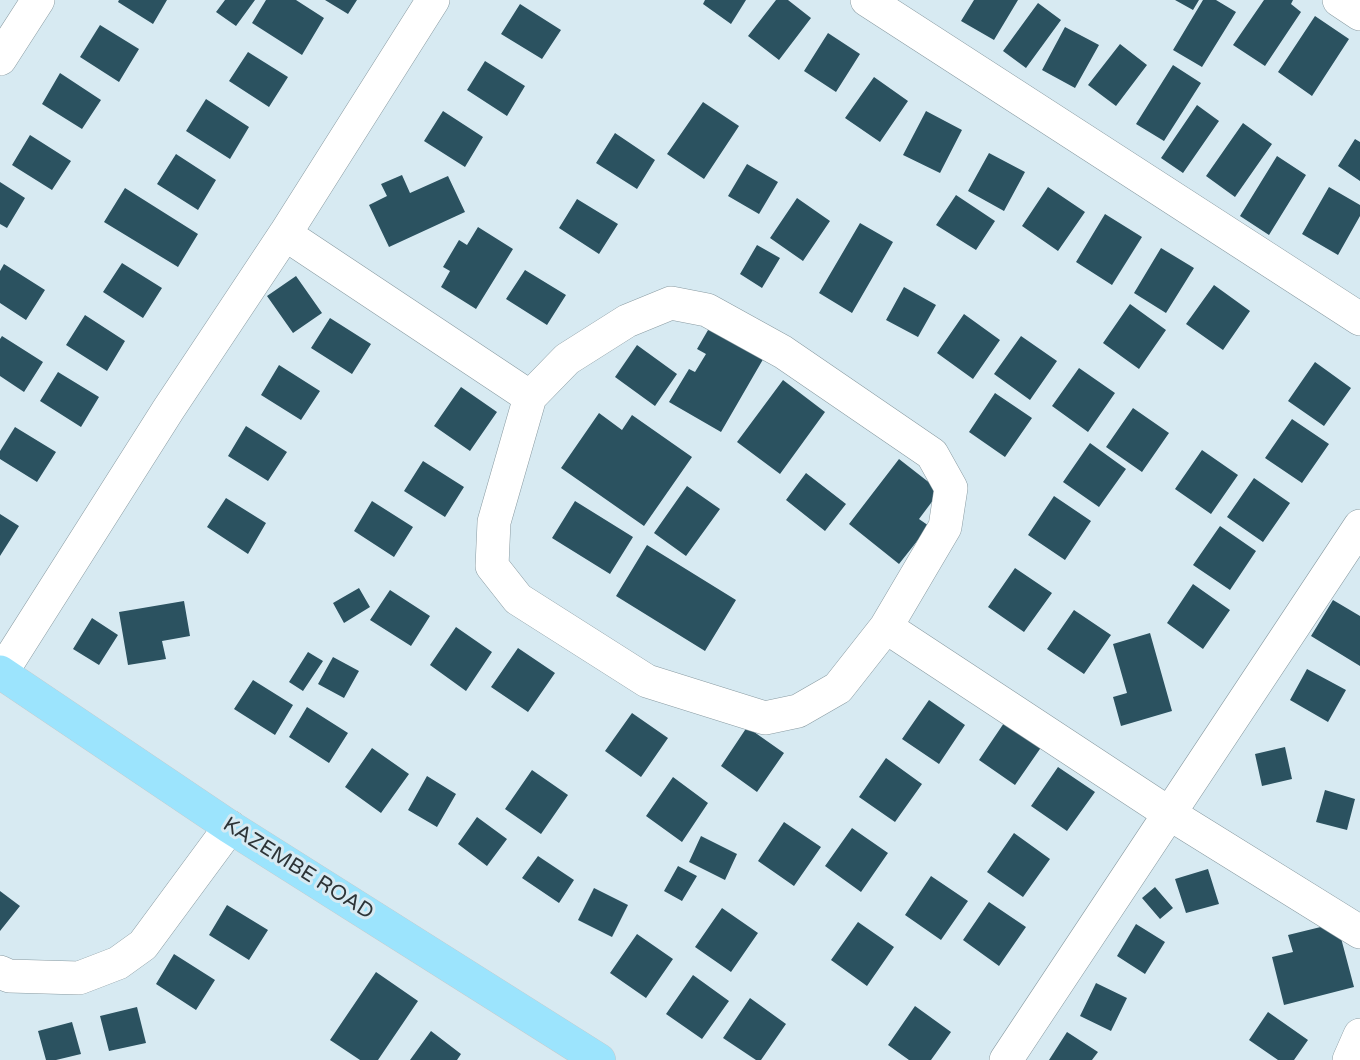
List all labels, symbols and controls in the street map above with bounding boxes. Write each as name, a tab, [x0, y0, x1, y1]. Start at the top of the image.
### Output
street label: KAZEMBE ROAD	[218, 812, 378, 926]

